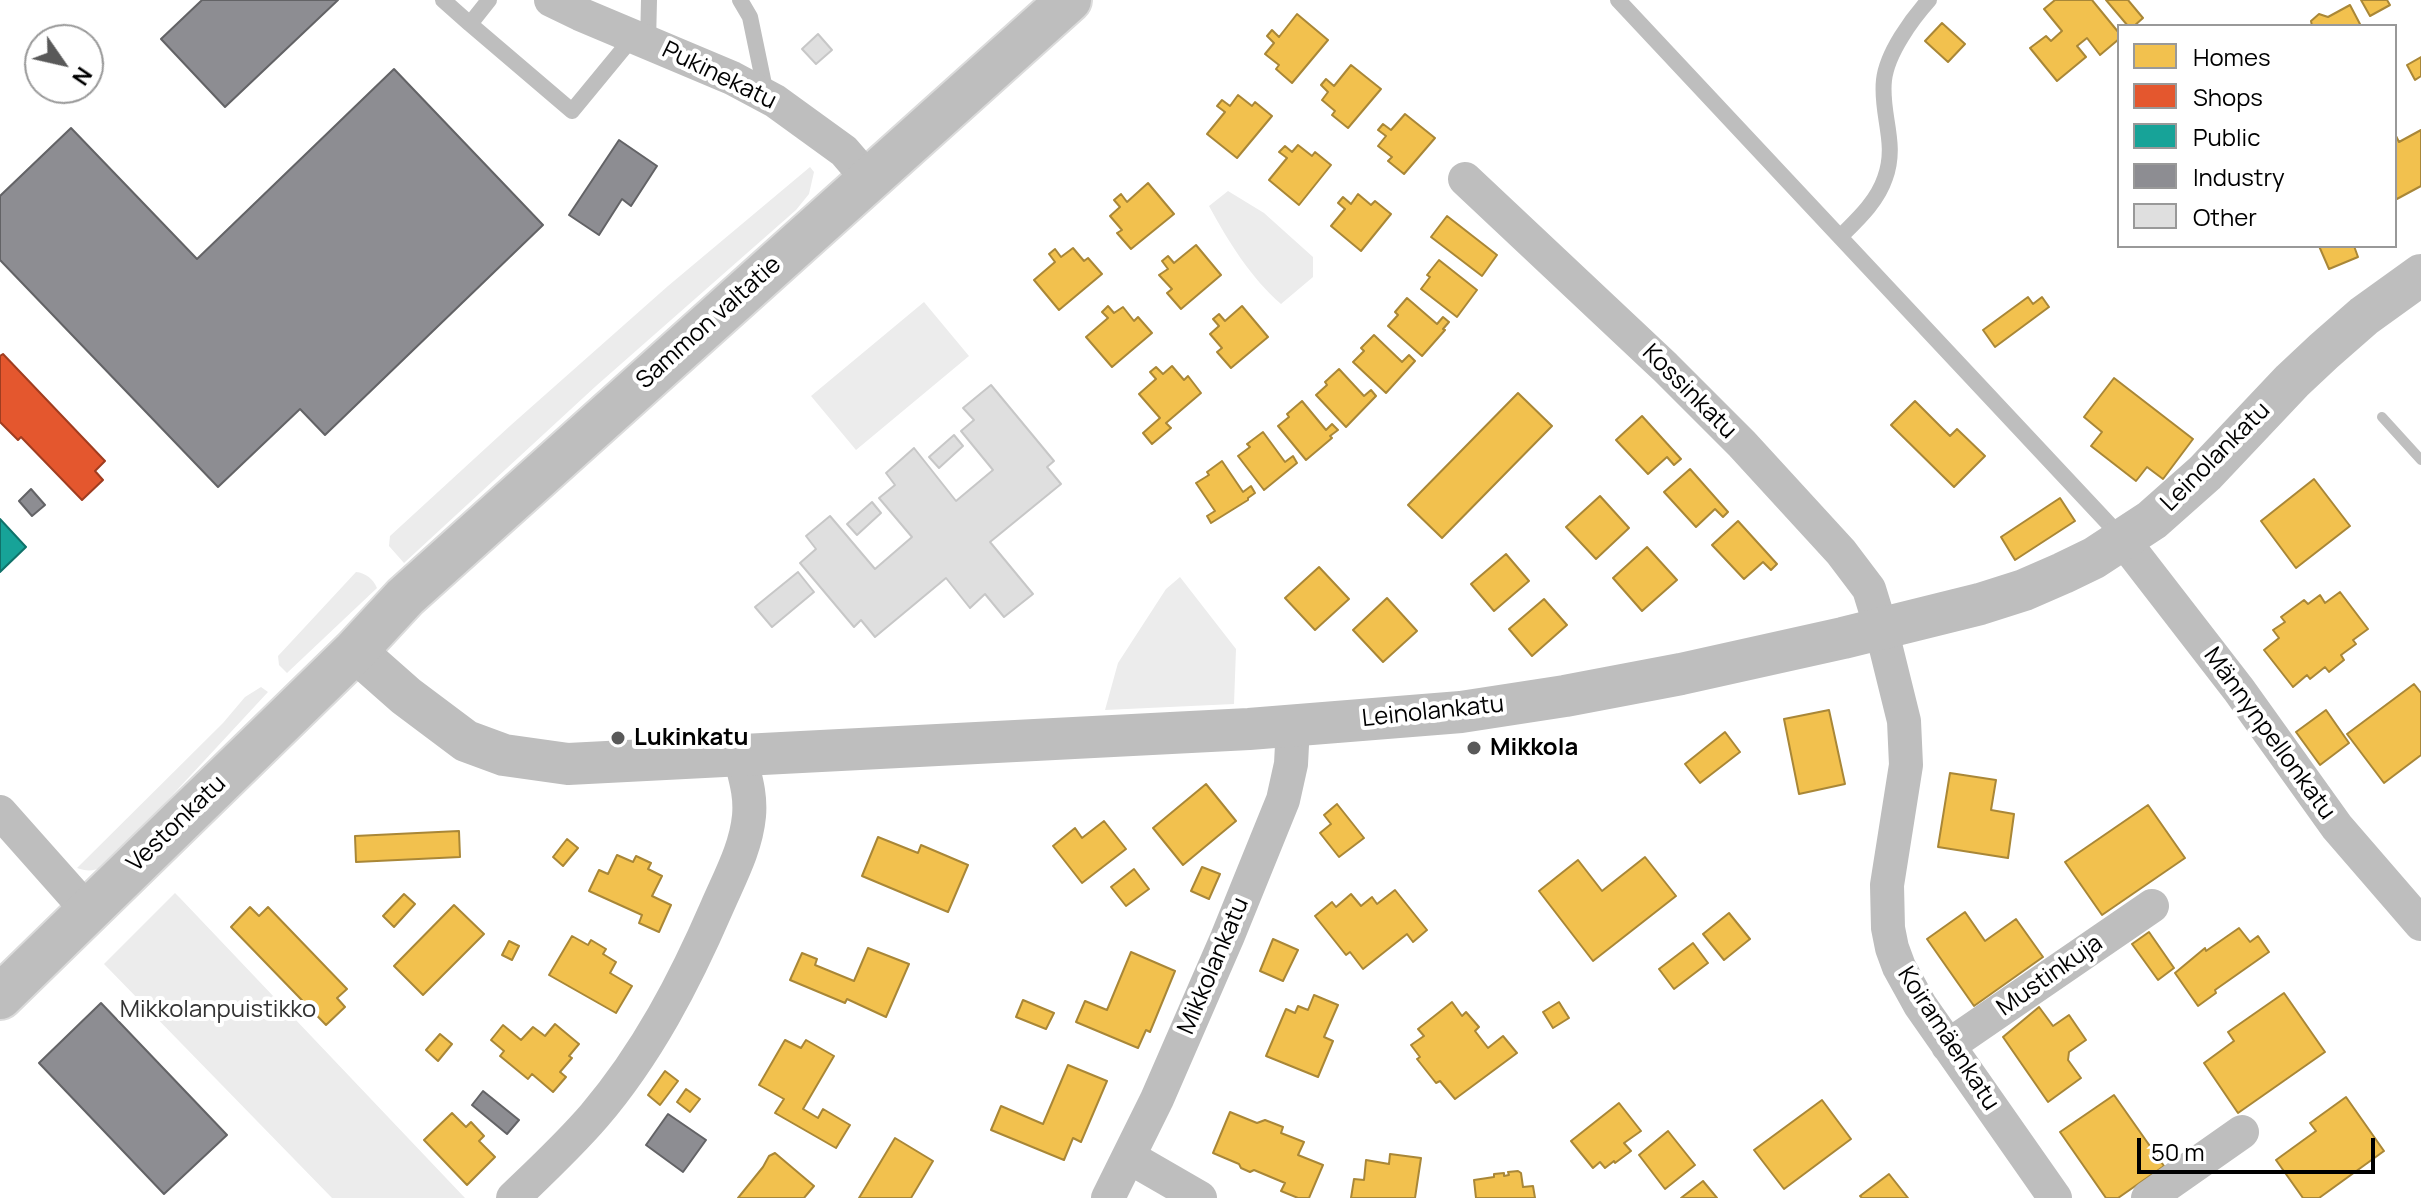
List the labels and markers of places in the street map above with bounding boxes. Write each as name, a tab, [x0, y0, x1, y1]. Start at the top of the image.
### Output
place label: Lukinkatu	[634, 724, 749, 752]
marker: Lukinkatu	[609, 729, 627, 747]
place label: Mikkola	[1490, 734, 1578, 762]
marker: Mikkola	[1465, 739, 1483, 757]

